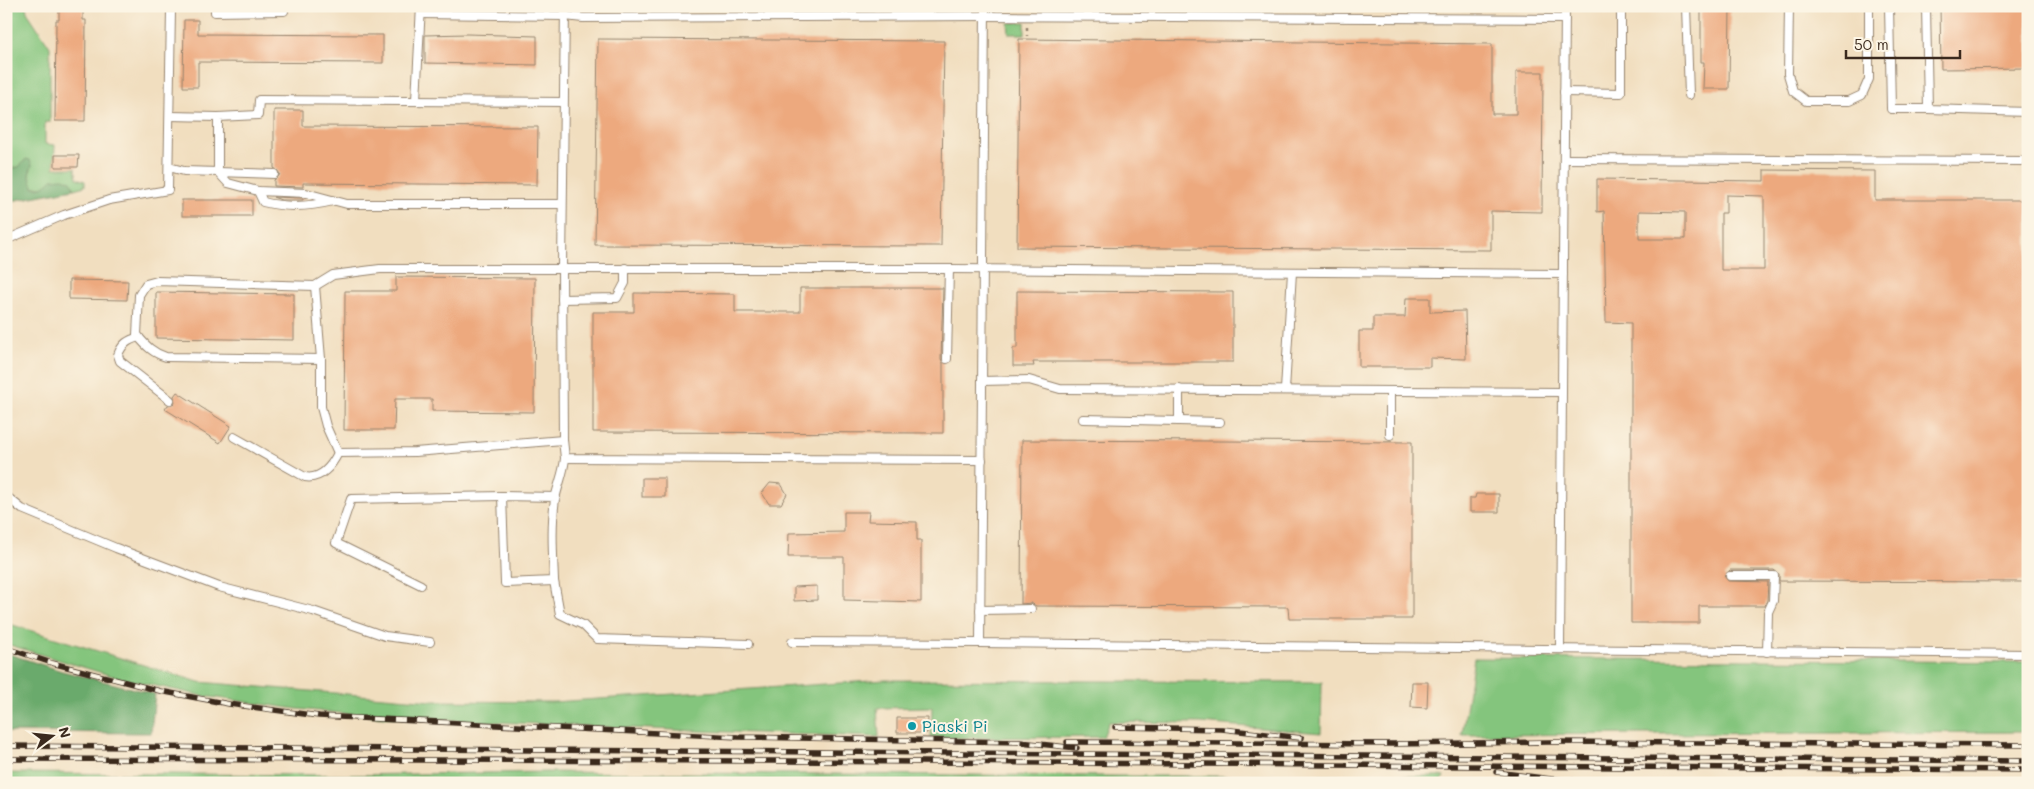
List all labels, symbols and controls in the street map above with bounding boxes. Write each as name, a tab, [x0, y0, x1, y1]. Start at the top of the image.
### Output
scale bar	[1846, 28, 1960, 60]
text: 50 m	[1854, 34, 1889, 54]
north arrow	[28, 712, 78, 762]
place label: Piaski Pi	[922, 715, 988, 736]
marker: Piaski Pi	[906, 720, 918, 732]
text: N	[54, 725, 76, 740]

